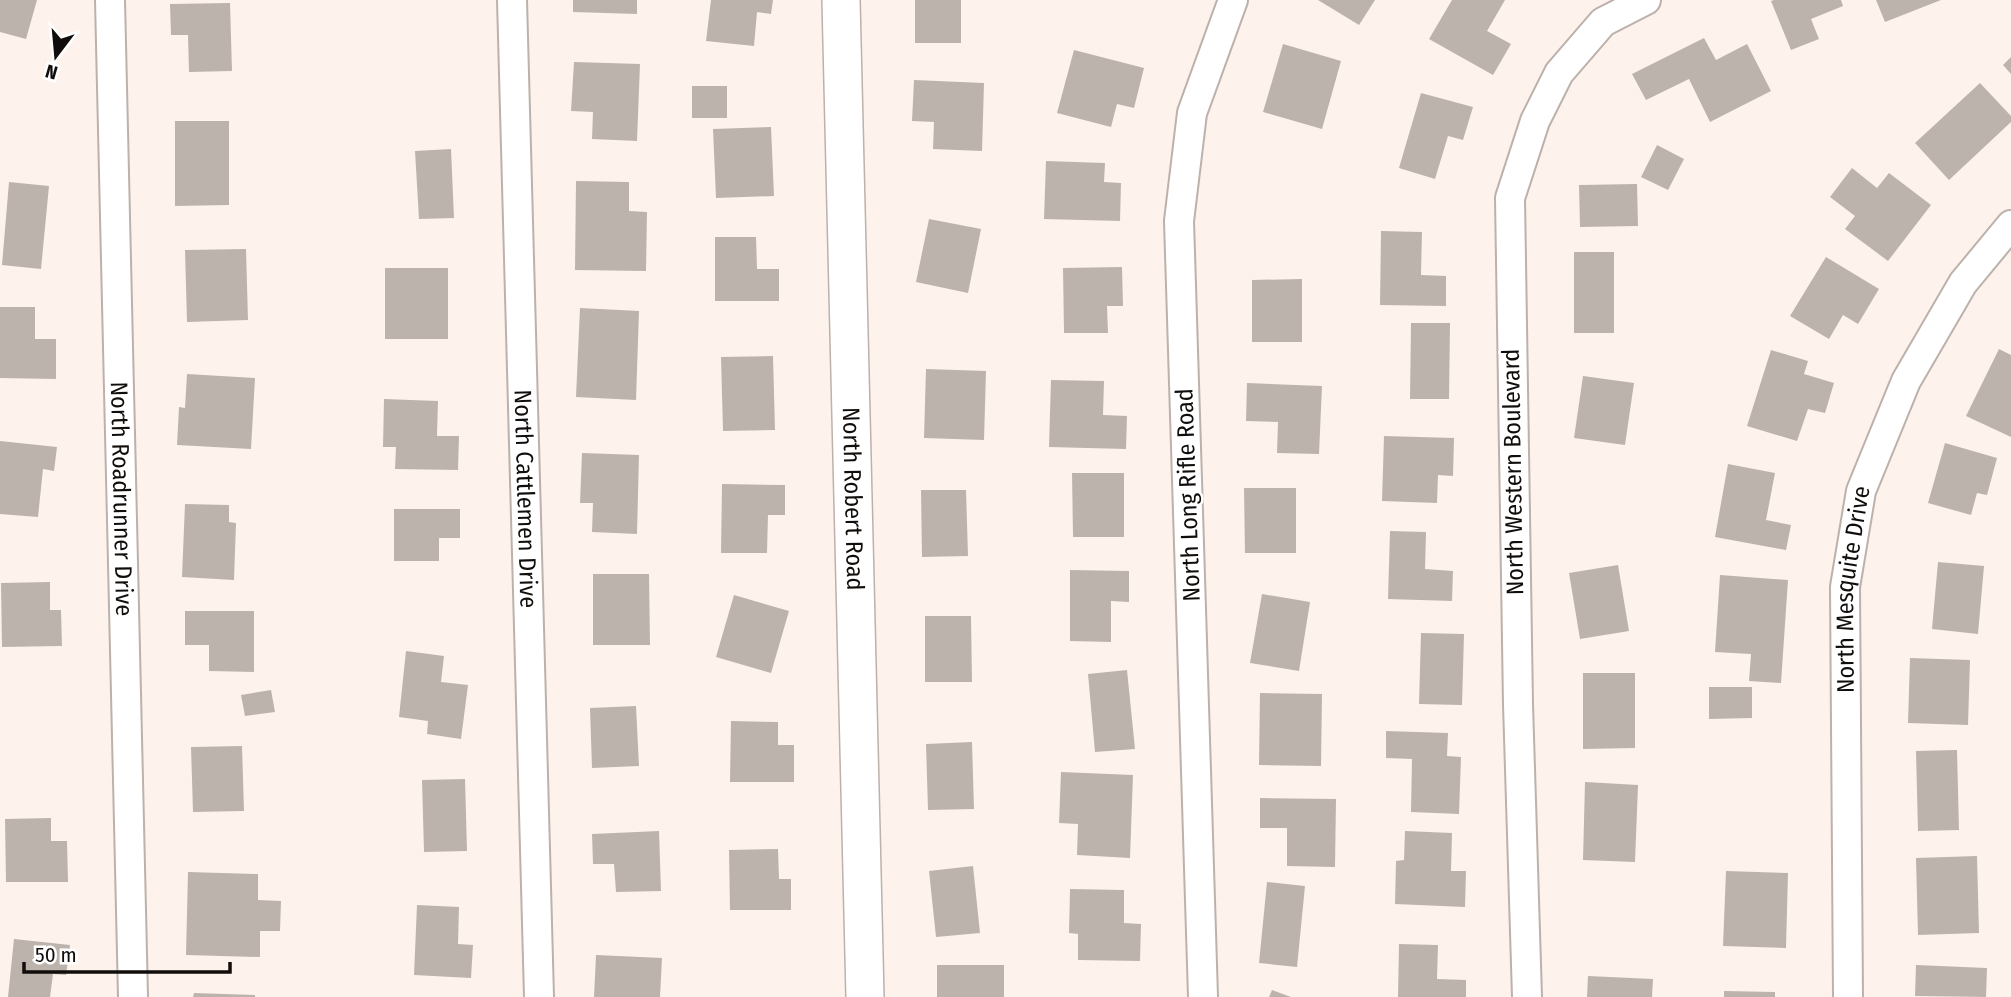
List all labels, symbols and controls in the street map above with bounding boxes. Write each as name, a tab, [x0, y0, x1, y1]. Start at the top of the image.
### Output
north arrow	[21, 21, 91, 91]
text: N	[43, 59, 60, 84]
street label: North Western Boulevard	[1497, 349, 1529, 595]
street label: North Roadrunner Drive	[105, 381, 138, 616]
street label: North Long Rifle Road	[1170, 388, 1206, 602]
street label: North Cattlemen Drive	[509, 389, 542, 608]
street label: North Robert Road	[837, 407, 869, 591]
street label: North Mesquite Drive	[1830, 484, 1876, 693]
scale bar	[24, 930, 231, 974]
text: 50 m	[35, 942, 77, 968]

